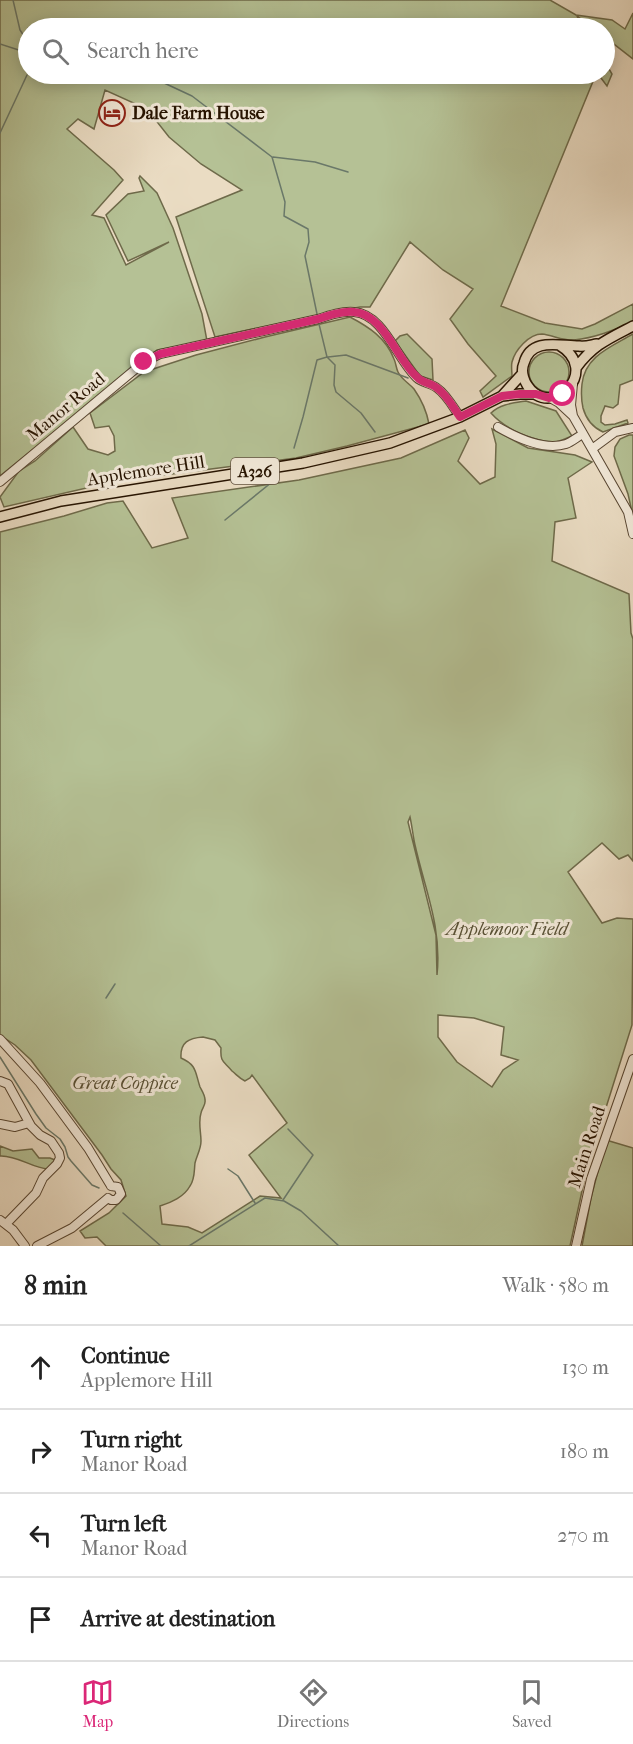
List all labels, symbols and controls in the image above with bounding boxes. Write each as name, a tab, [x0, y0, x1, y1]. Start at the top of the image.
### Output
search box	[18, 18, 615, 84]
icon: search	[39, 35, 72, 68]
text: Search here	[87, 38, 199, 64]
hotel icon: Dale Farm House	[97, 98, 127, 128]
place label: Dale Farm House	[132, 103, 265, 124]
route end	[130, 348, 156, 374]
street label: Manor Road	[23, 368, 110, 446]
route start	[549, 380, 575, 406]
street label: Applemore Hill	[85, 451, 206, 491]
road number: A326	[231, 458, 279, 484]
park label: Applemoor Field	[444, 919, 571, 940]
park label: Great Coppice	[72, 1073, 178, 1094]
street label: Main Road	[564, 1103, 610, 1190]
text: 8 min	[24, 1270, 87, 1301]
text: Walk · 580 m	[502, 1274, 609, 1297]
text: Continue	[81, 1343, 170, 1369]
icon: ahead	[24, 1351, 57, 1384]
text: 130 m	[562, 1356, 609, 1379]
text: Applemore Hill	[81, 1369, 213, 1392]
text: Turn right	[81, 1427, 182, 1453]
icon: right	[24, 1435, 57, 1468]
text: 180 m	[560, 1440, 609, 1463]
text: Manor Road	[81, 1453, 187, 1476]
text: Turn left	[81, 1511, 167, 1537]
icon: left	[24, 1519, 57, 1552]
text: 270 m	[557, 1524, 609, 1547]
text: Manor Road	[81, 1537, 187, 1560]
icon: arrive	[24, 1603, 57, 1636]
text: Arrive at destination	[81, 1606, 275, 1632]
tab: Map	[81, 1676, 114, 1731]
tab: Directions	[277, 1676, 349, 1731]
tab: Saved	[512, 1676, 552, 1731]

